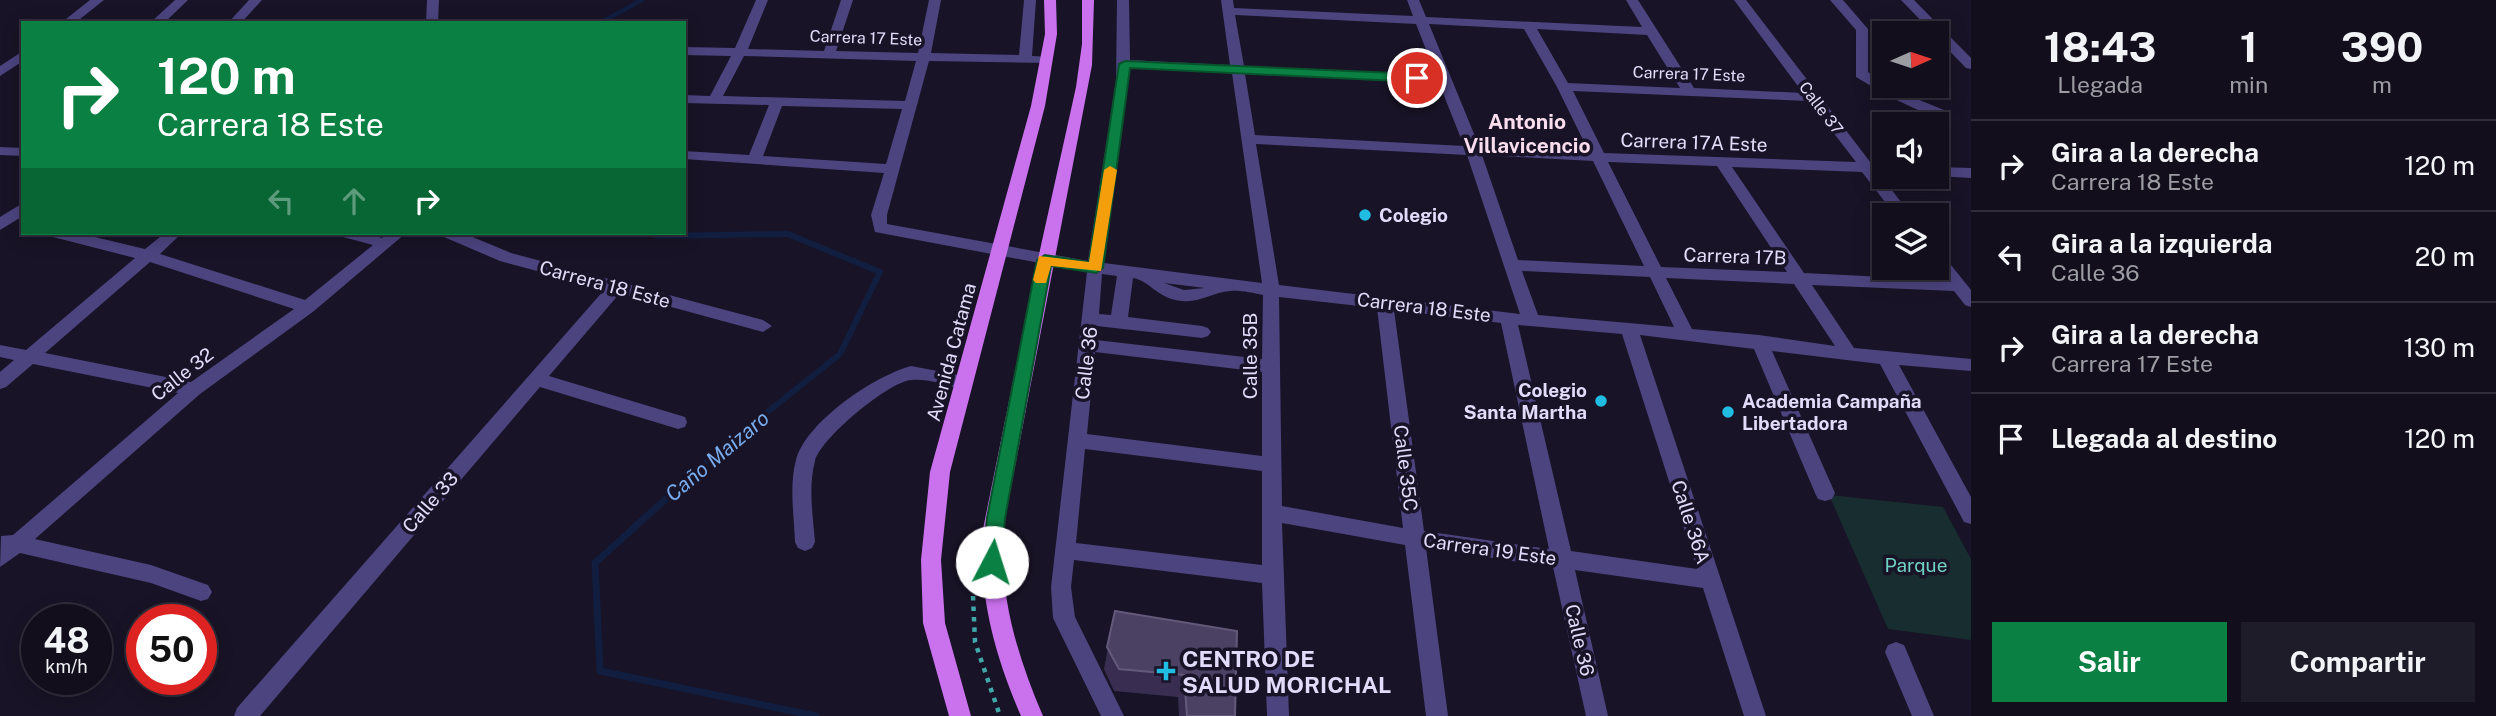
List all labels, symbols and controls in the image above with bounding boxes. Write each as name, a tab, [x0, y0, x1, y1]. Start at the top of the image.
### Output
north arrow	[1872, 21, 1950, 98]
map controls	[1872, 21, 1949, 280]
text: 18:43	[2044, 22, 2157, 71]
text: 1	[2240, 22, 2258, 71]
text: 390	[2341, 22, 2423, 71]
street label: Carrera 17 Este	[809, 27, 923, 49]
text: 120 m	[157, 47, 296, 105]
pin	[1387, 48, 1447, 108]
icon: right	[42, 49, 133, 140]
icon: arrive	[1398, 59, 1436, 97]
street label: Carrera 17 Este	[1632, 63, 1746, 85]
text: Llegada	[2057, 71, 2143, 98]
text: min	[2229, 71, 2268, 98]
text: m	[2372, 71, 2392, 98]
street label: Calle 37	[1795, 78, 1847, 138]
text: Carrera 18 Este	[157, 106, 384, 143]
district label: Antonio Villavicencio	[1463, 109, 1591, 158]
button: sound	[1872, 112, 1949, 189]
street label: Carrera 17A Este	[1620, 128, 1768, 156]
text: Gira a la derecha	[2051, 137, 2259, 168]
icon: right	[1992, 147, 2030, 185]
text: 120 m	[2404, 150, 2475, 181]
text: Carrera 18 Este	[2051, 168, 2214, 195]
icon: left	[262, 182, 300, 220]
icon: ahead	[335, 182, 373, 220]
icon: right	[408, 182, 446, 220]
button: layers	[1872, 203, 1949, 280]
place label: Colegio	[1379, 204, 1448, 226]
marker: Colegio	[1357, 207, 1373, 223]
text: Gira a la izquierda	[2051, 228, 2273, 259]
icon: left	[1992, 238, 2030, 276]
text: 20 m	[2415, 241, 2475, 272]
street label: Carrera 17B	[1683, 243, 1787, 269]
street label: Carrera 18 Este	[537, 256, 673, 312]
text: Calle 36	[2051, 259, 2140, 286]
street label: Avenida Catama	[922, 280, 980, 424]
street label: Carrera 18 Este	[1356, 288, 1492, 326]
street label: Calle 35B	[1239, 313, 1261, 399]
text: Gira a la derecha	[2051, 319, 2259, 350]
street label: Calle 36	[1071, 325, 1101, 401]
icon: right	[1992, 329, 2030, 367]
text: 130 m	[2403, 332, 2475, 363]
street label: Calle 32	[147, 343, 217, 405]
text: Carrera 17 Este	[2051, 350, 2213, 377]
place label: Colegio Santa Martha	[1464, 379, 1587, 423]
place label: Academia Campaña Libertadora	[1742, 390, 1922, 434]
marker: Colegio Santa Martha	[1593, 393, 1609, 409]
marker: Academia Campaña Libertadora	[1720, 404, 1736, 420]
water label: Caño Maizaro	[660, 405, 774, 507]
icon: arrive	[1992, 420, 2030, 458]
text: Llegada al destino	[2051, 423, 2277, 454]
text: 120 m	[2404, 423, 2475, 454]
street label: Calle 35C	[1390, 424, 1422, 512]
street label: Calle 33	[398, 467, 462, 537]
street label: Calle 36A	[1667, 477, 1715, 567]
position arrow	[955, 525, 1029, 599]
street label: Carrera 19 Este	[1422, 529, 1558, 569]
park label: Parque	[1885, 554, 1947, 576]
street label: Calle 36	[1561, 602, 1599, 678]
speed limit sign: 50	[126, 604, 217, 695]
text: 48	[43, 620, 90, 661]
button: Salir	[1992, 622, 2227, 702]
button: Compartir	[2241, 622, 2475, 702]
place label: CENTRO DE SALUD MORICHAL	[1182, 645, 1391, 698]
text: km/h	[45, 656, 88, 677]
marker: CENTRO DE SALUD MORICHAL	[1156, 661, 1176, 681]

